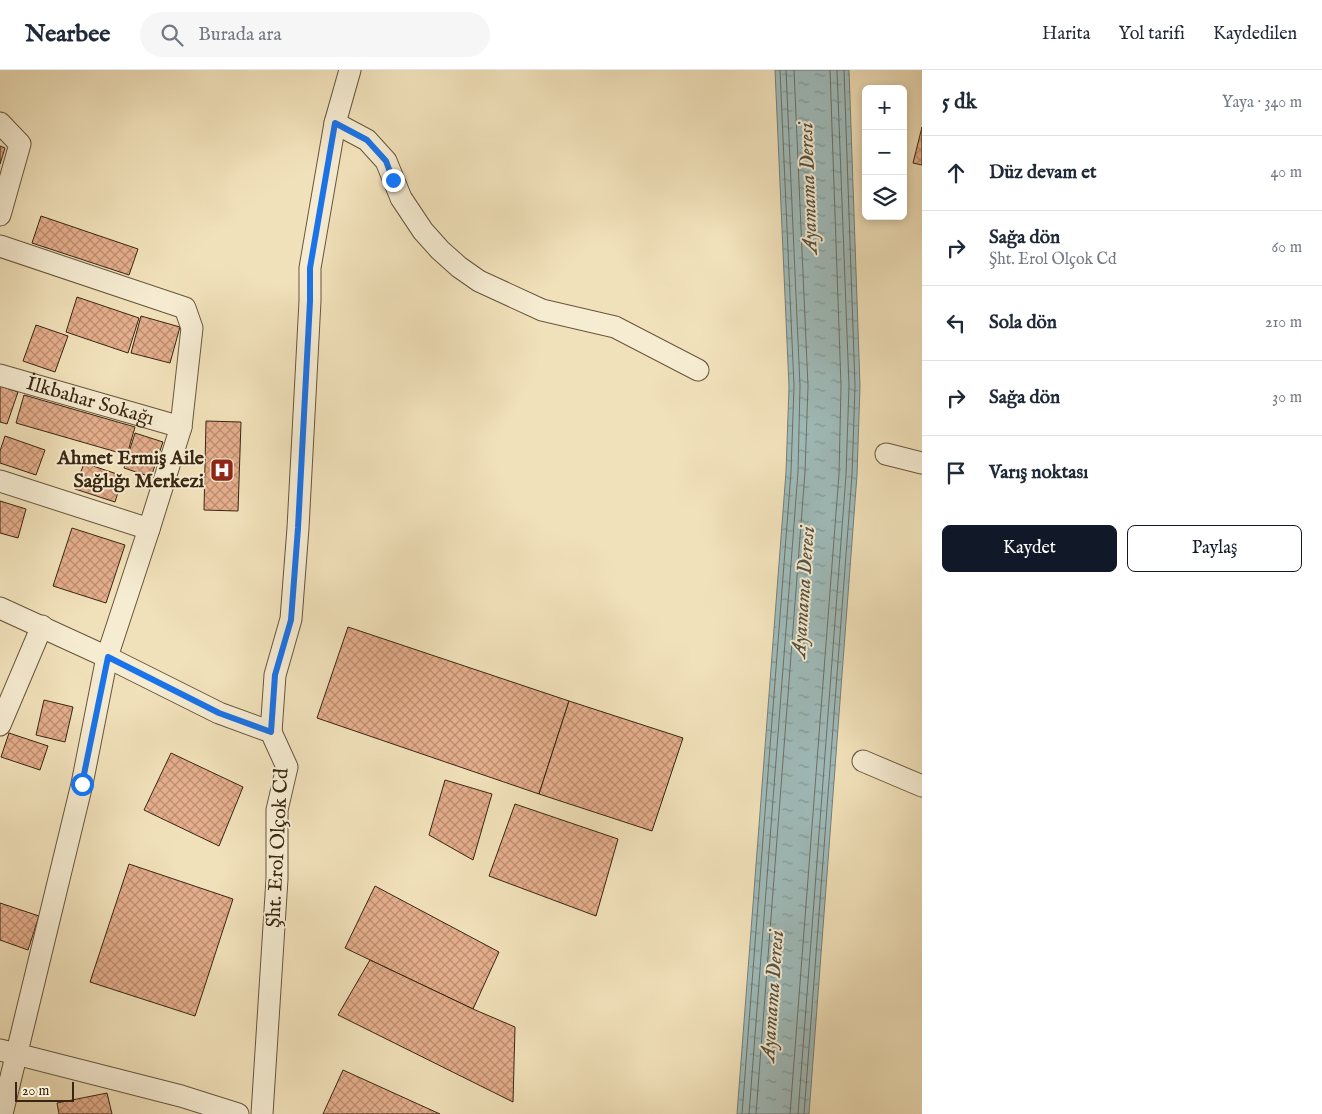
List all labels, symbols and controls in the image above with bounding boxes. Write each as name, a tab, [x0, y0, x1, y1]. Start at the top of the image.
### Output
search box	[140, 12, 490, 57]
text: Nearbee	[25, 19, 110, 50]
icon: search	[158, 21, 186, 49]
text: Burada ara	[198, 23, 282, 47]
text: Harita	[1042, 23, 1091, 46]
text: Yol tarifi	[1119, 23, 1185, 46]
text: Kaydedilen	[1213, 23, 1297, 46]
map controls	[862, 85, 907, 220]
button: +	[862, 85, 907, 130]
text: 5 dk	[942, 89, 977, 116]
text: Yaya · 340 m	[1222, 93, 1302, 113]
water label: Ayamama Deresi	[793, 120, 825, 256]
button: −	[862, 130, 907, 175]
icon: ahead	[942, 159, 970, 187]
text: Düz devam et	[989, 161, 1097, 185]
text: 40 m	[1270, 163, 1302, 183]
route end	[382, 169, 405, 192]
button: layers	[862, 175, 907, 220]
text: Sağa dön	[989, 226, 1060, 250]
icon: right	[942, 234, 970, 262]
text: 60 m	[1272, 238, 1302, 258]
text: Şht. Erol Olçok Cd	[989, 250, 1117, 270]
icon: left	[942, 309, 970, 337]
text: Sola dön	[989, 311, 1057, 335]
text: 210 m	[1265, 313, 1302, 333]
street label: İlkbahar Sokağı	[24, 371, 157, 431]
icon: right	[942, 384, 970, 412]
text: Sağa dön	[989, 386, 1060, 410]
text: 30 m	[1272, 388, 1302, 408]
place label: Ahmet Ermiş Aile Sağlığı Merkezi	[56, 446, 205, 494]
hospital icon: Ahmet Ermiş Aile Sağlığı Merkezi	[209, 457, 235, 483]
icon: arrive	[942, 459, 970, 487]
text: Varış noktası	[989, 461, 1088, 485]
water label: Ayamama Deresi	[786, 524, 822, 660]
button: Kaydet	[942, 525, 1117, 572]
button: Paylaş	[1127, 525, 1302, 572]
street label: Şht. Erol Olçok Cd	[261, 767, 295, 928]
route start	[71, 773, 94, 796]
water label: Ayamama Deresi	[755, 928, 791, 1064]
scale bar	[15, 1079, 74, 1102]
text: 20 m	[22, 1082, 49, 1100]

